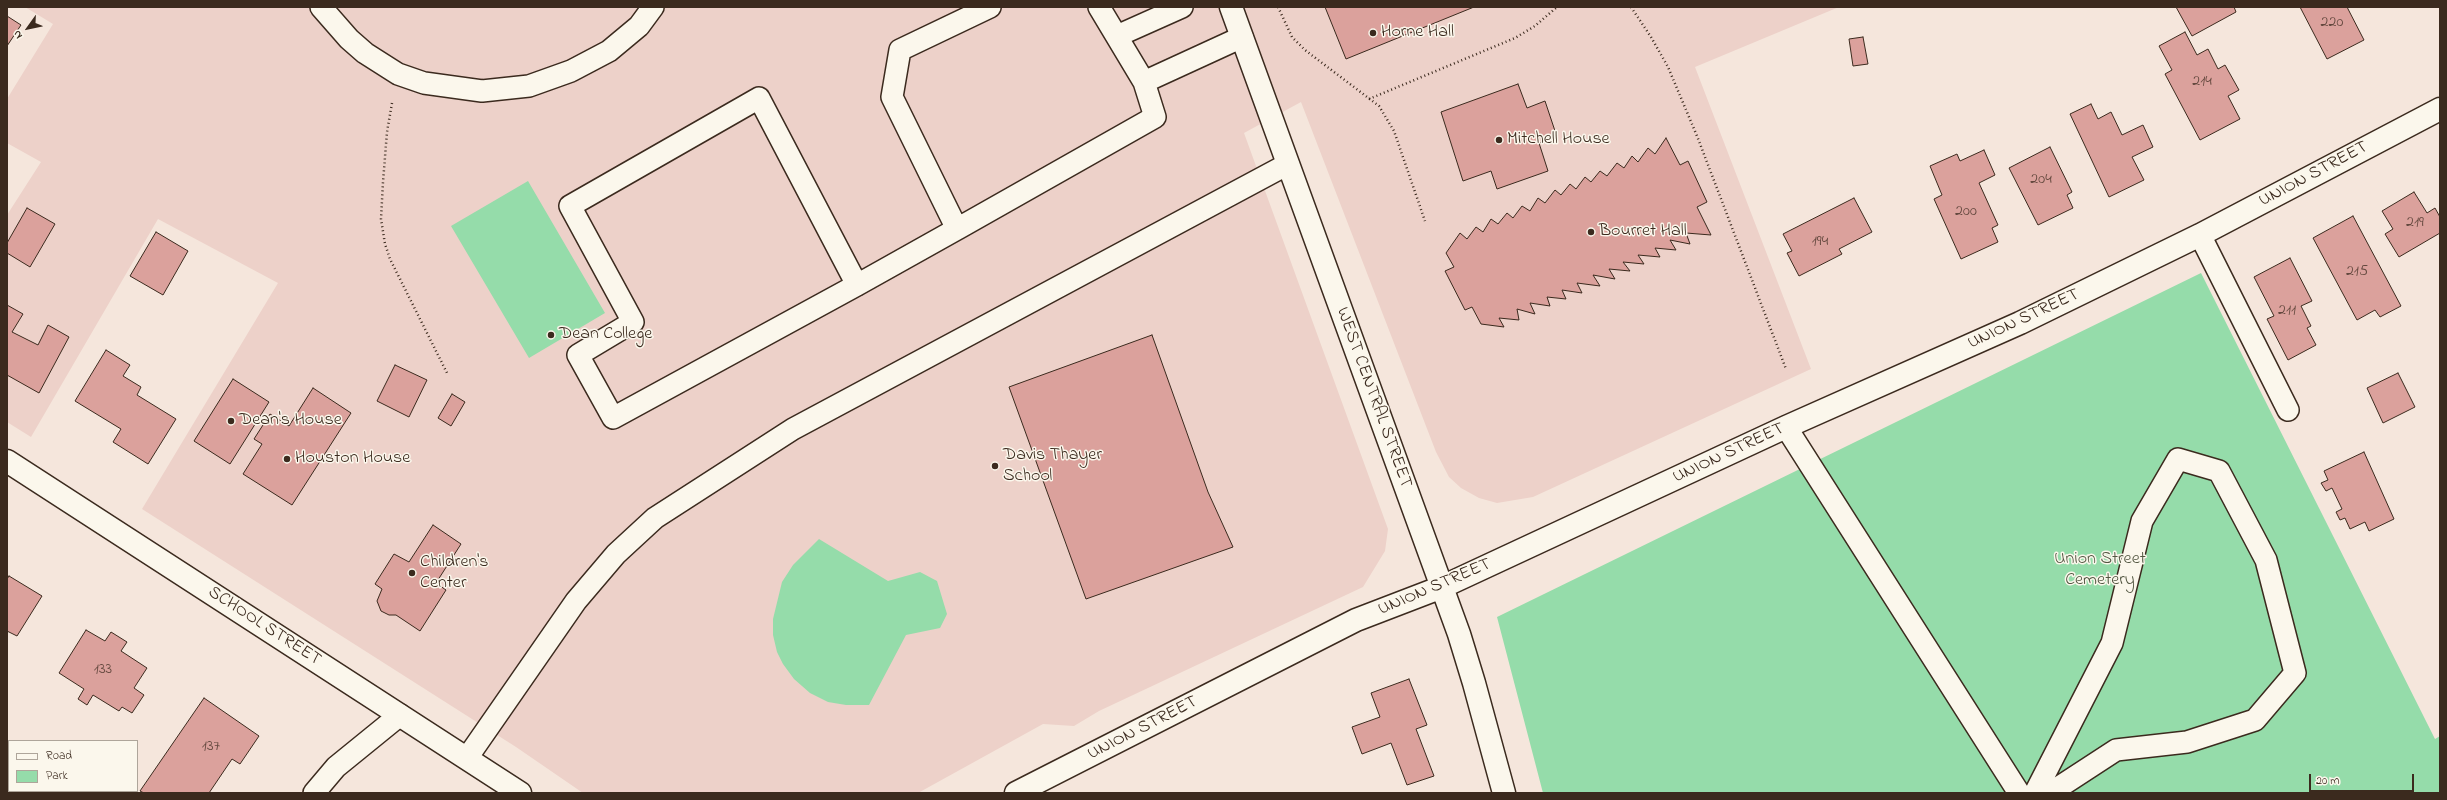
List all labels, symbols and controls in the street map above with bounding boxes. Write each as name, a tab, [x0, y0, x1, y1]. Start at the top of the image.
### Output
north arrow	[8, 8, 48, 48]
house number: 220	[2321, 13, 2343, 33]
place label: Horne Hall	[1381, 22, 1454, 44]
text: N	[9, 27, 27, 42]
marker: Horne Hall	[1368, 28, 1378, 38]
house number: 214	[2192, 72, 2212, 92]
place label: Mitchell House	[1507, 129, 1610, 151]
marker: Mitchell House	[1494, 135, 1504, 145]
street label: UNION STREET	[2256, 137, 2372, 213]
house number: 204	[2030, 170, 2052, 190]
house number: 200	[1955, 202, 1977, 222]
house number: 219	[2406, 213, 2424, 233]
place label: Bourret Hall	[1599, 221, 1687, 243]
marker: Bourret Hall	[1586, 227, 1596, 237]
house number: 194	[1812, 232, 1828, 252]
house number: 215	[2346, 262, 2368, 282]
street label: UNION STREET	[1965, 285, 2083, 355]
house number: 211	[2278, 301, 2296, 321]
street label: WEST CENTRAL STREET	[1330, 305, 1416, 491]
place label: Dean College	[559, 324, 652, 346]
marker: Dean College	[546, 330, 556, 340]
place label: Dean's House	[239, 410, 342, 432]
marker: Dean's House	[226, 416, 236, 426]
street label: UNION STREET	[1670, 419, 1788, 489]
place label: Davis Thayer School	[1003, 445, 1102, 488]
place label: Houston House	[295, 448, 410, 470]
marker: Houston House	[282, 454, 292, 464]
marker: Davis Thayer School	[990, 461, 1000, 471]
park label: Union Street Cemetery	[2054, 549, 2146, 592]
place label: Children's Center	[420, 552, 488, 594]
street label: UNION STREET	[1375, 555, 1495, 621]
marker: Children's Center	[407, 568, 417, 578]
street label: SCHOOL STREET	[203, 582, 325, 672]
house number: 133	[94, 660, 112, 680]
street label: UNION STREET	[1085, 692, 1201, 766]
house number: 137	[202, 737, 220, 757]
legend	[8, 740, 138, 792]
text: Road	[46, 747, 72, 765]
scale bar	[2311, 766, 2416, 792]
text: Park	[46, 767, 68, 785]
text: 20 m	[2316, 772, 2339, 790]

